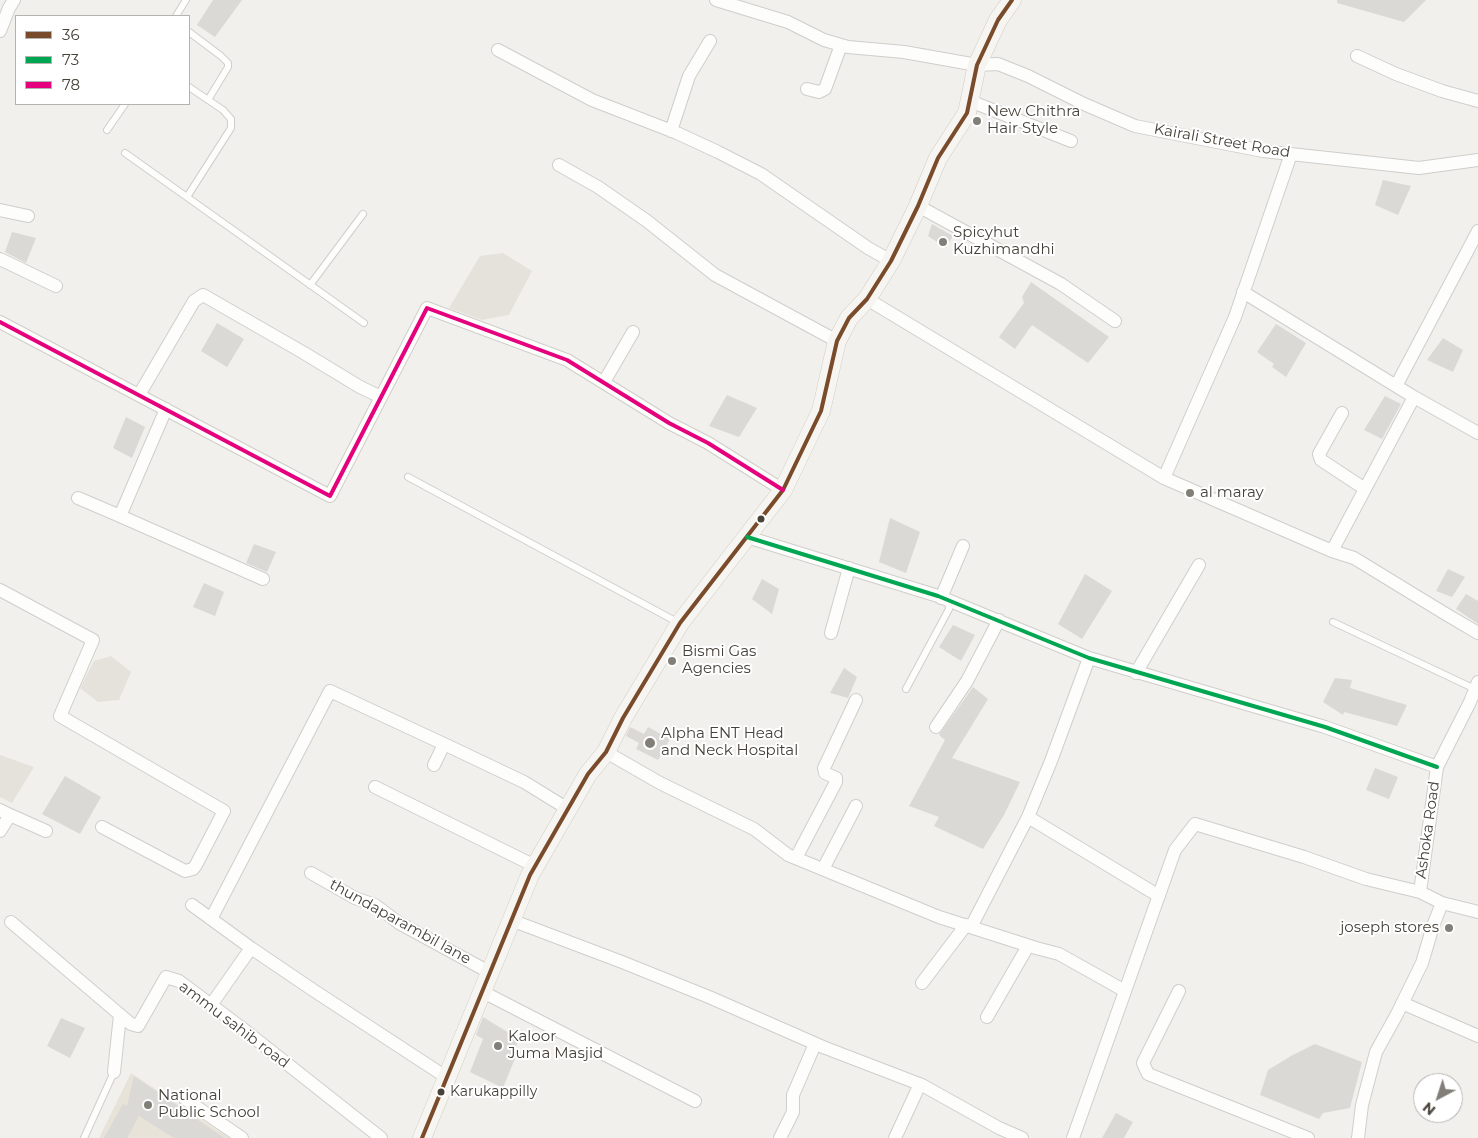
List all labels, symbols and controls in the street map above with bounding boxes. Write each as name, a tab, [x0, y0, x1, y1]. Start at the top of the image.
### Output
legend	[15, 15, 190, 105]
text: 36	[62, 25, 80, 44]
text: 73	[62, 50, 79, 69]
text: 78	[62, 75, 80, 94]
place label: New Chithra Hair Style	[987, 103, 1080, 138]
marker: New Chithra Hair Style	[971, 115, 983, 127]
street label: Kairali Street Road	[1152, 120, 1292, 162]
place label: Spicyhut Kuzhimandhi	[953, 224, 1055, 259]
marker: Spicyhut Kuzhimandhi	[937, 236, 949, 248]
place label: al maray	[1200, 484, 1264, 502]
marker: al maray	[1184, 487, 1196, 499]
unlabelled marker	[756, 514, 766, 524]
place label: Bismi Gas Agencies	[682, 643, 756, 678]
marker: Bismi Gas Agencies	[666, 655, 678, 667]
place label: Alpha ENT Head and Neck Hospital	[661, 725, 798, 760]
marker: Alpha ENT Head and Neck Hospital	[643, 736, 657, 750]
street label: Ashoka Road	[1412, 780, 1444, 880]
street label: thundaparambil lane	[326, 876, 474, 968]
place label: joseph stores	[1340, 919, 1439, 937]
marker: joseph stores	[1443, 922, 1455, 934]
street label: ammu sahib road	[175, 978, 293, 1072]
place label: Kaloor Juma Masjid	[508, 1028, 603, 1063]
marker: Kaloor Juma Masjid	[492, 1040, 504, 1052]
north arrow	[1413, 1073, 1463, 1123]
place label: Karukappilly	[450, 1084, 537, 1100]
place label: National Public School	[158, 1087, 260, 1122]
marker: Karukappilly	[436, 1087, 446, 1097]
text: N	[1419, 1098, 1439, 1119]
marker: National Public School	[142, 1099, 154, 1111]

